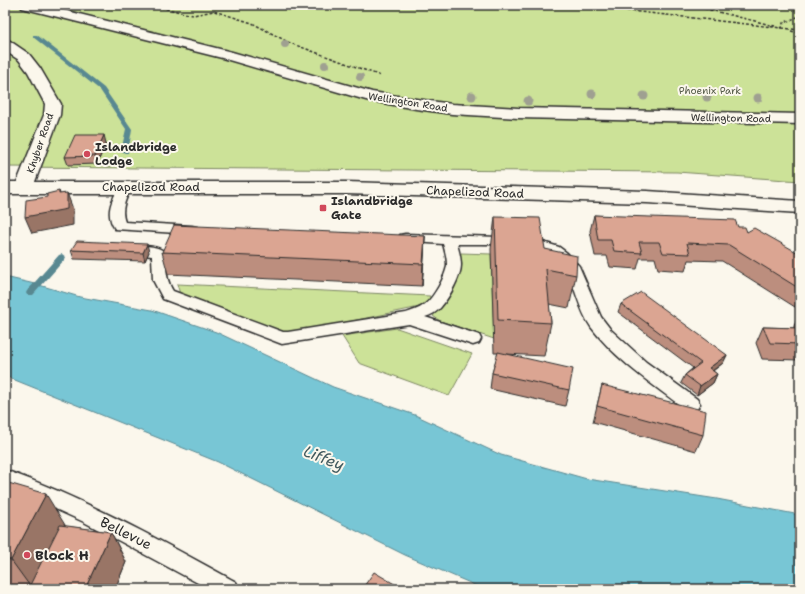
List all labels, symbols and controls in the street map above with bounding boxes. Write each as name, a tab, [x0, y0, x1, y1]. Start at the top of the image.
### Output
park label: Phoenix Park	[679, 84, 741, 97]
street label: Wellington Road	[367, 89, 449, 115]
street label: Khyber Road	[24, 111, 57, 175]
street label: Wellington Road	[691, 111, 772, 125]
place label: Islandbridge Lodge	[95, 139, 177, 169]
marker: Islandbridge Lodge	[82, 149, 92, 159]
street label: Chapelizod Road	[102, 179, 200, 195]
street label: Chapelizod Road	[426, 182, 525, 202]
place label: Islandbridge Gate	[331, 193, 413, 223]
marker: Islandbridge Gate	[318, 203, 328, 213]
water label: Liffey	[300, 440, 348, 476]
street label: Bellevue	[97, 513, 155, 553]
place label: Block H	[35, 546, 89, 564]
marker: Block H	[22, 550, 32, 560]

